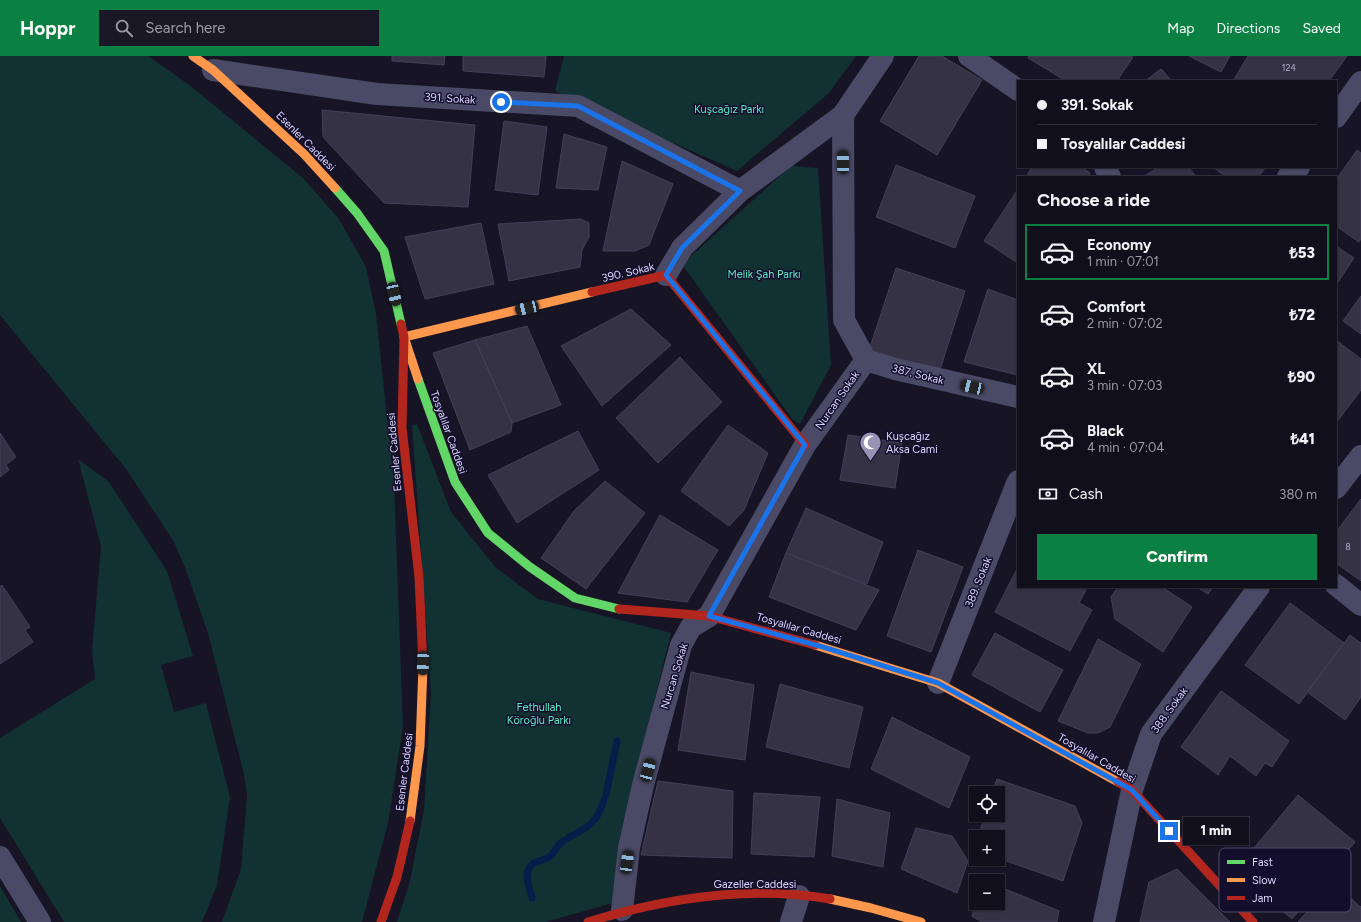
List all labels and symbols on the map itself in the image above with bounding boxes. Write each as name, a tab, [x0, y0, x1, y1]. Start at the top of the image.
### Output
house number: 124	[1282, 62, 1297, 73]
street label: 391. Sokak	[424, 90, 477, 107]
route start	[492, 93, 510, 111]
park label: Kuşcağız Parkı	[694, 103, 764, 116]
street label: Esenler Caddesi	[273, 109, 338, 174]
car	[837, 150, 849, 174]
street label: 390. Sokak	[601, 260, 656, 285]
park label: Melik Şah Parkı	[727, 268, 801, 281]
car	[385, 281, 403, 307]
car	[514, 299, 540, 317]
street label: 387. Sokak	[891, 362, 946, 387]
street label: Nurcan Sokak	[813, 368, 863, 432]
car	[959, 378, 985, 396]
street label: Tosyalılar Caddesi	[427, 389, 470, 476]
street label: Esenler Caddesi	[385, 412, 404, 492]
mosque icon: Kuşcağız Aksa Cami	[858, 429, 884, 462]
place label: Kuşcağız Aksa Cami	[886, 430, 938, 456]
house number: 8	[1345, 541, 1351, 552]
street label: 389. Sokak	[962, 554, 995, 609]
street label: Tosyalılar Caddesi	[755, 610, 843, 647]
street label: Nurcan Sokak	[658, 641, 691, 711]
car	[417, 651, 429, 675]
street label: 388. Sokak	[1148, 684, 1191, 736]
park label: Fethullah Köroğlu Parkı	[507, 701, 571, 727]
street label: Tosyalılar Caddesi	[1056, 731, 1138, 786]
street label: Esenler Caddesi	[393, 732, 416, 812]
car	[639, 757, 657, 783]
callout: 1 min	[1183, 817, 1249, 845]
route end	[1160, 822, 1178, 840]
legend	[1219, 848, 1351, 912]
car	[619, 849, 635, 875]
text: Fast	[1252, 856, 1273, 869]
text: Slow	[1252, 874, 1276, 887]
street label: Gazeller Caddesi	[714, 878, 796, 891]
text: Jam	[1252, 892, 1273, 905]

